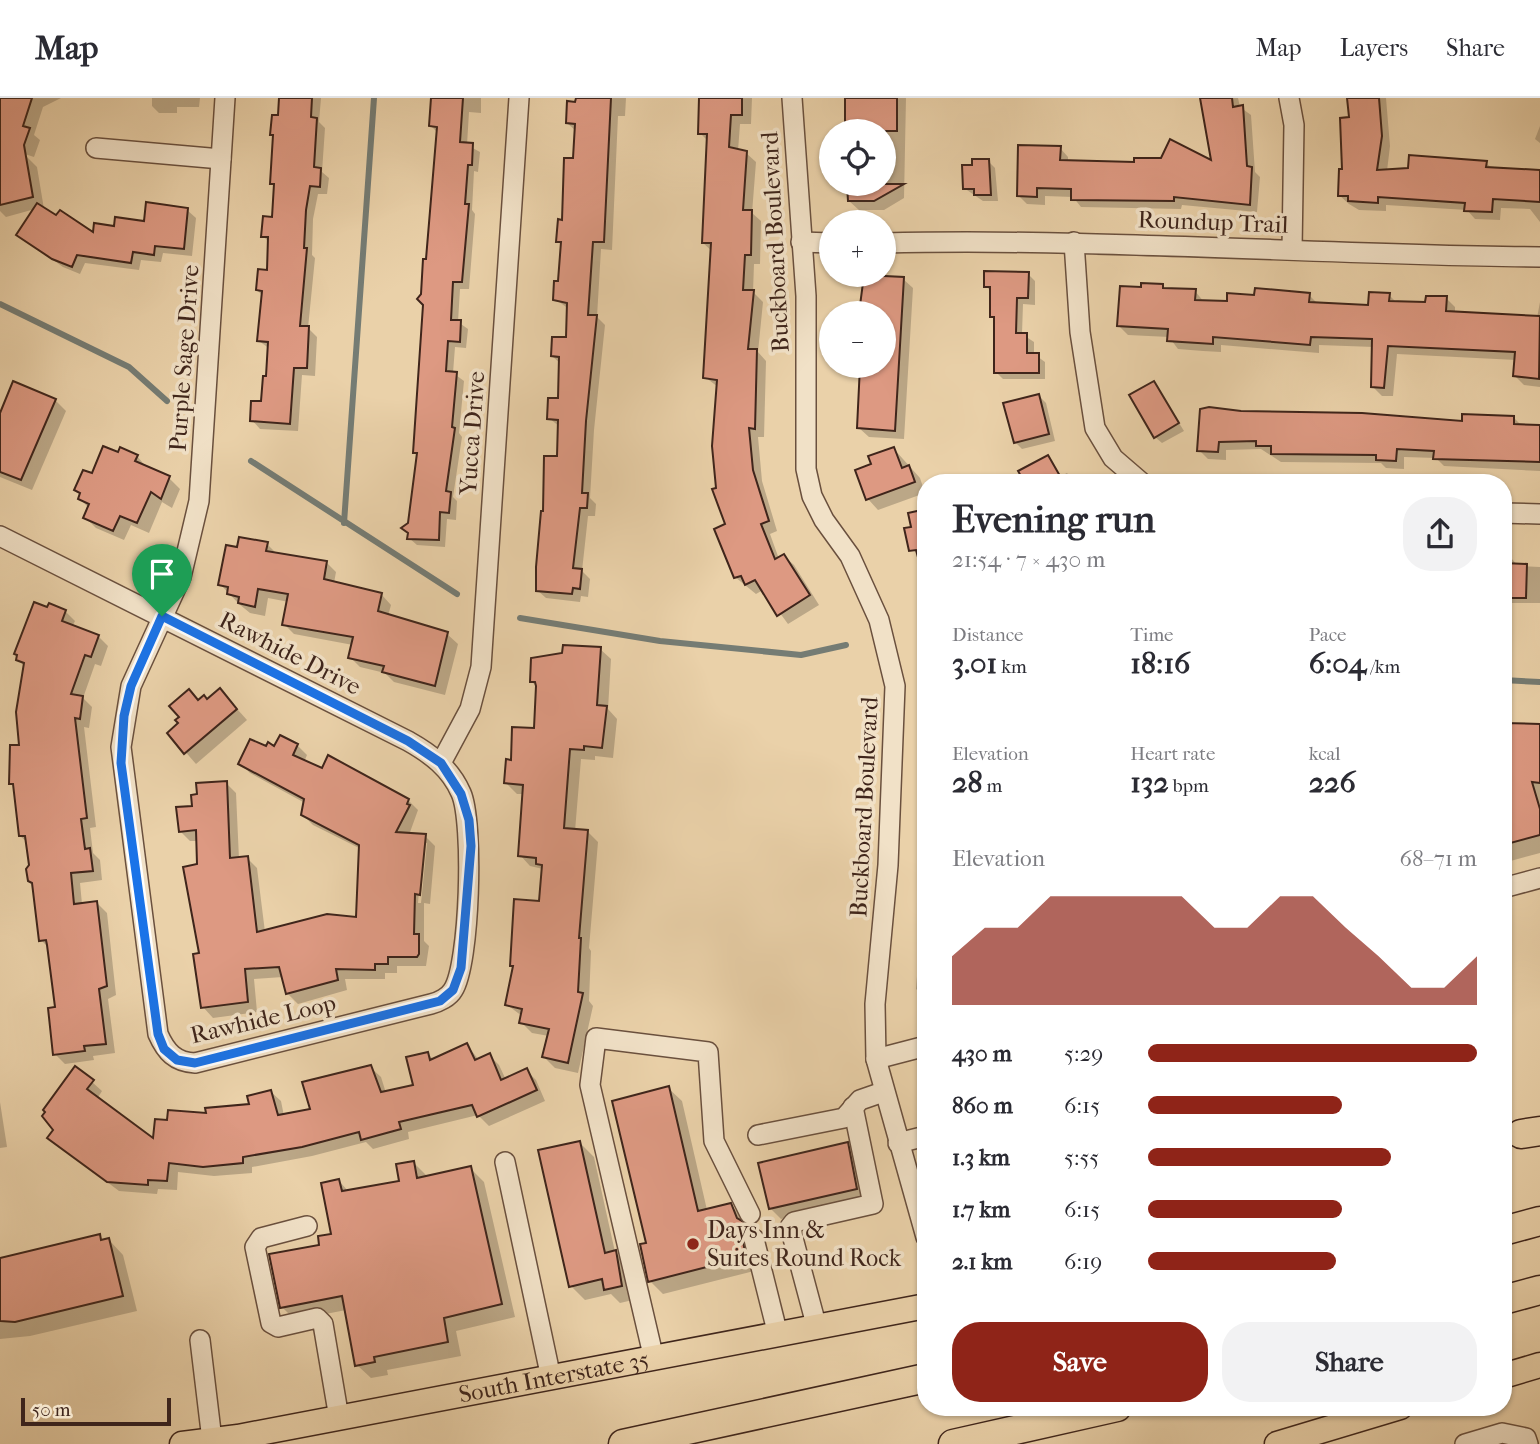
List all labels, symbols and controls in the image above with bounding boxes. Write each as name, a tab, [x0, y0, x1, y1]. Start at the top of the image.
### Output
text: Map	[35, 29, 98, 68]
text: Map	[1256, 34, 1302, 62]
text: Layers	[1340, 34, 1408, 62]
text: Share	[1446, 34, 1505, 62]
map controls	[819, 119, 896, 378]
button: locate	[819, 119, 896, 196]
street label: Buckboard Boulevard	[755, 130, 795, 353]
street label: Roundup Trail	[1137, 205, 1289, 239]
button: +	[819, 210, 896, 287]
street label: Purple Sage Drive	[164, 264, 205, 452]
button: −	[819, 301, 896, 378]
street label: Yucca Drive	[454, 370, 490, 497]
text: Evening run	[952, 497, 1155, 542]
button: share	[1403, 497, 1477, 571]
pin	[132, 544, 192, 616]
text: 21:54 · 7 × 430 m	[952, 546, 1105, 573]
icon: arrive	[143, 555, 181, 593]
street label: Rawhide Drive	[214, 605, 366, 701]
text: Distance	[952, 624, 1023, 646]
text: Time	[1130, 624, 1174, 646]
text: Pace	[1309, 624, 1347, 646]
text: 3.01	[952, 646, 997, 681]
text: 18:16	[1130, 646, 1190, 681]
text: 6:04	[1309, 646, 1366, 681]
text: km	[997, 656, 1027, 678]
text: /km	[1366, 656, 1400, 678]
street label: Buckboard Boulevard	[844, 695, 884, 918]
text: Elevation	[952, 743, 1029, 765]
text: Heart rate	[1130, 743, 1215, 765]
text: kcal	[1309, 743, 1341, 765]
text: 28	[952, 765, 983, 800]
text: 132	[1130, 765, 1169, 800]
text: 226	[1309, 765, 1356, 800]
text: m	[983, 775, 1002, 797]
text: bpm	[1169, 775, 1209, 797]
text: Elevation	[952, 845, 1045, 872]
text: 68–71 m	[1400, 845, 1477, 872]
street label: Rawhide Loop	[187, 989, 339, 1049]
text: 430 m	[952, 1040, 1012, 1067]
text: 5:29	[1064, 1040, 1103, 1067]
text: 860 m	[952, 1092, 1013, 1119]
text: 6:15	[1064, 1092, 1100, 1119]
text: 1.3 km	[952, 1144, 1010, 1171]
text: 5:55	[1064, 1144, 1099, 1171]
text: 1.7 km	[952, 1196, 1010, 1223]
text: 6:15	[1064, 1196, 1100, 1223]
place label: Days Inn & Suites Round Rock	[707, 1216, 902, 1272]
marker: Days Inn & Suites Round Rock	[685, 1236, 701, 1252]
text: 2.1 km	[952, 1248, 1012, 1275]
text: 6:19	[1064, 1248, 1102, 1275]
button: Save	[952, 1322, 1208, 1402]
button: Share	[1222, 1322, 1477, 1402]
street label: South Interstate 35	[456, 1345, 651, 1409]
scale bar	[21, 1395, 172, 1427]
text: 50 m	[32, 1399, 71, 1421]

